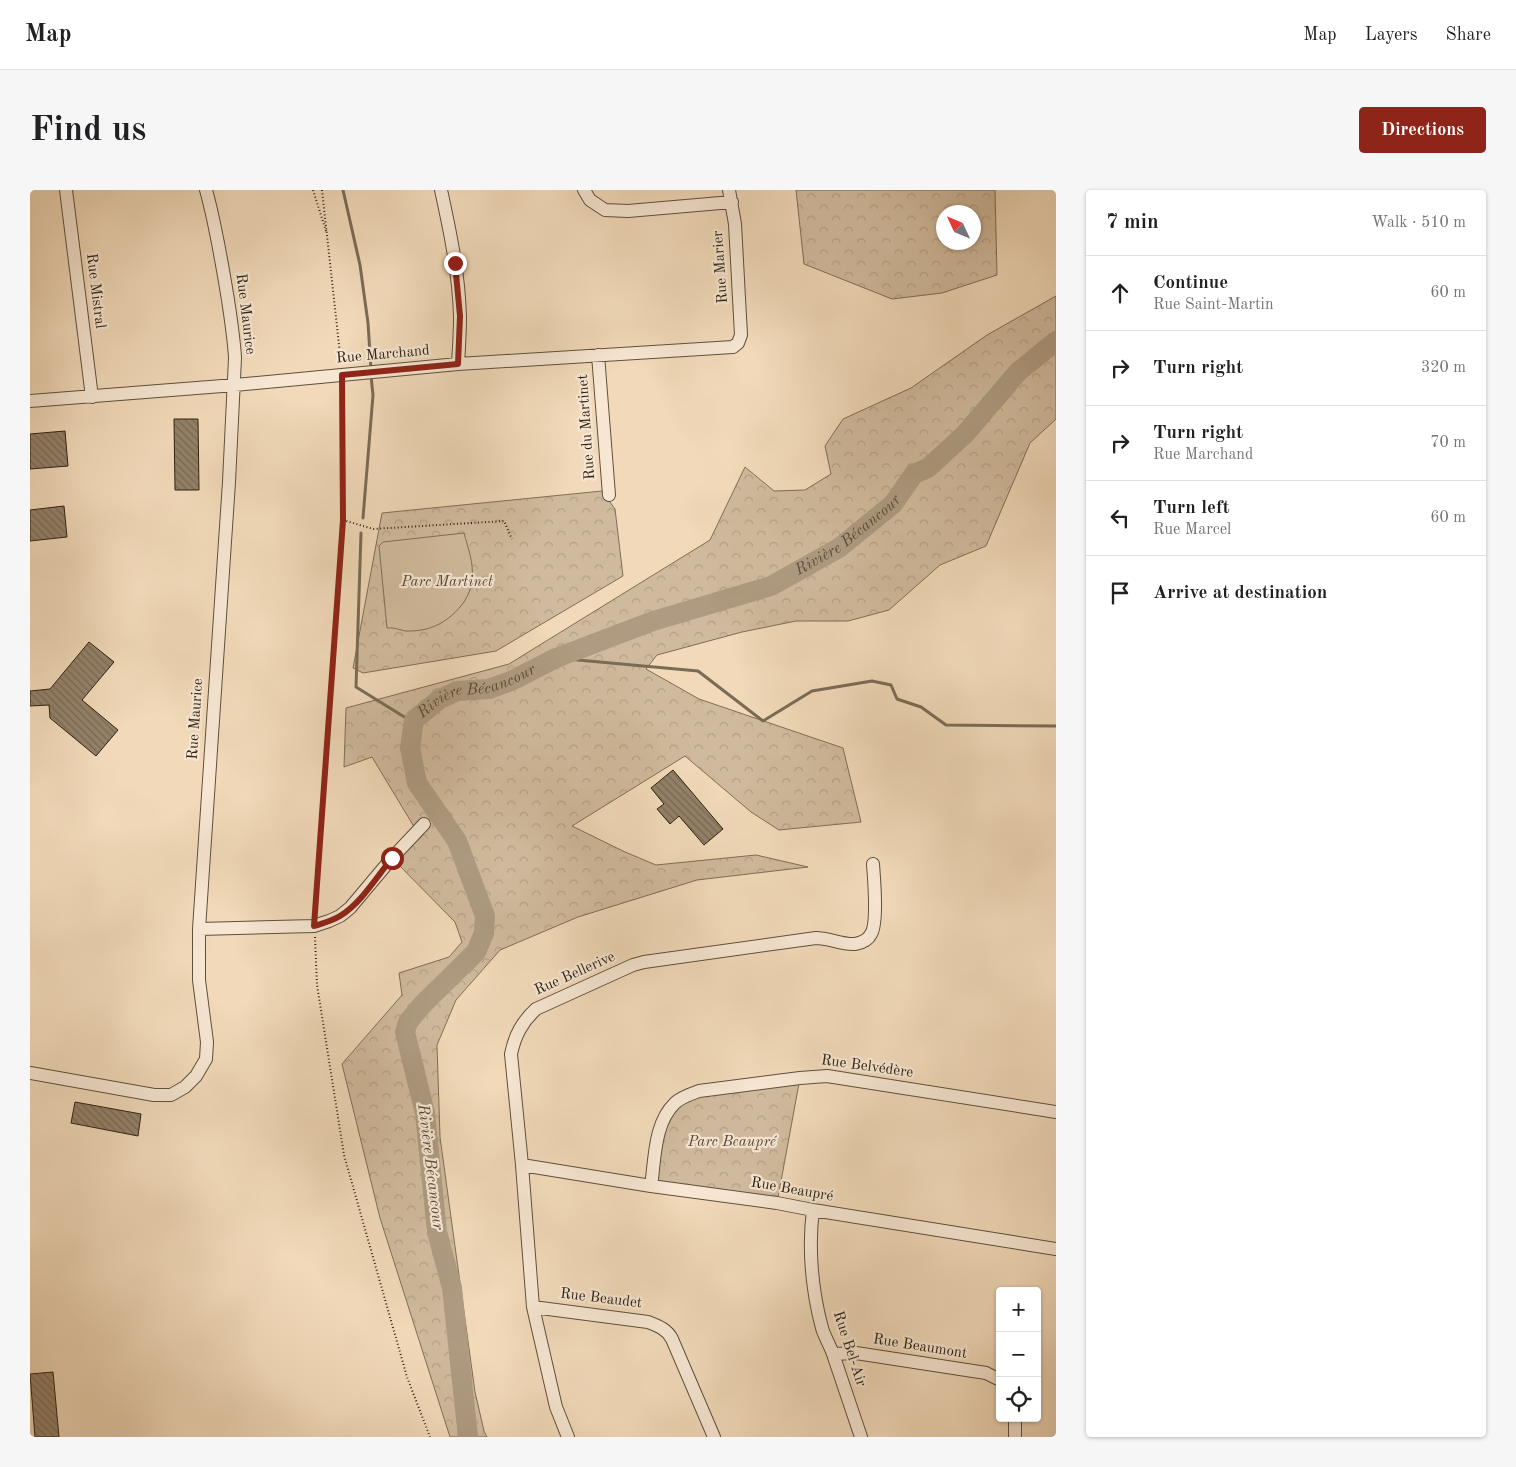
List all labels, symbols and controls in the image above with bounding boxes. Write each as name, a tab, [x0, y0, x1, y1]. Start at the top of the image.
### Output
text: Map	[25, 23, 72, 47]
text: Map	[1303, 26, 1337, 44]
text: Layers	[1365, 26, 1417, 44]
text: Share	[1445, 26, 1491, 44]
button: Directions	[1359, 107, 1486, 153]
text: Find us	[30, 113, 146, 148]
north arrow	[936, 205, 981, 250]
text: 7 min	[1106, 212, 1159, 233]
text: Walk · 510 m	[1371, 215, 1466, 231]
street label: Rue Marier	[711, 230, 731, 304]
street label: Rue Mistral	[83, 252, 107, 330]
route end	[444, 252, 467, 275]
street label: Rue Maurice	[233, 273, 257, 355]
text: Continue	[1153, 274, 1228, 293]
icon: ahead	[1106, 279, 1134, 307]
text: 60 m	[1430, 285, 1466, 301]
text: Rue Saint-Martin	[1153, 297, 1274, 313]
street label: Rue Marchand	[336, 343, 431, 367]
icon: right	[1106, 354, 1134, 382]
text: Turn right	[1153, 359, 1243, 378]
text: 320 m	[1421, 360, 1466, 376]
street label: Rue du Martinet	[576, 374, 598, 480]
text: Turn right	[1153, 424, 1243, 443]
icon: right	[1106, 429, 1134, 457]
text: 70 m	[1430, 435, 1466, 451]
text: Rue Marchand	[1153, 447, 1253, 463]
water label: Rivière Bécancour	[792, 491, 905, 579]
text: Turn left	[1153, 499, 1230, 518]
icon: left	[1106, 504, 1134, 532]
text: 60 m	[1430, 510, 1466, 526]
text: Rue Marcel	[1153, 522, 1231, 538]
park label: Parc Martinet	[400, 575, 493, 590]
icon: arrive	[1106, 579, 1134, 607]
text: Arrive at destination	[1153, 584, 1327, 603]
water label: Rivière Bécancour	[414, 661, 539, 722]
street label: Rue Maurice	[186, 678, 206, 760]
route start	[381, 847, 404, 870]
street label: Rue Bellerive	[532, 950, 618, 998]
street label: Rue Belvédère	[820, 1053, 914, 1081]
water label: Rivière Bécancour	[414, 1102, 446, 1232]
park label: Parc Beaupré	[687, 1135, 778, 1150]
street label: Rue Beaupré	[750, 1175, 834, 1205]
street label: Rue Beaudet	[559, 1287, 643, 1311]
map controls	[996, 1287, 1041, 1422]
button: +	[996, 1287, 1041, 1332]
street label: Rue Bel-Air	[830, 1309, 868, 1389]
street label: Rue Beaumont	[872, 1332, 968, 1362]
button: −	[996, 1332, 1041, 1377]
button: locate	[996, 1377, 1041, 1422]

